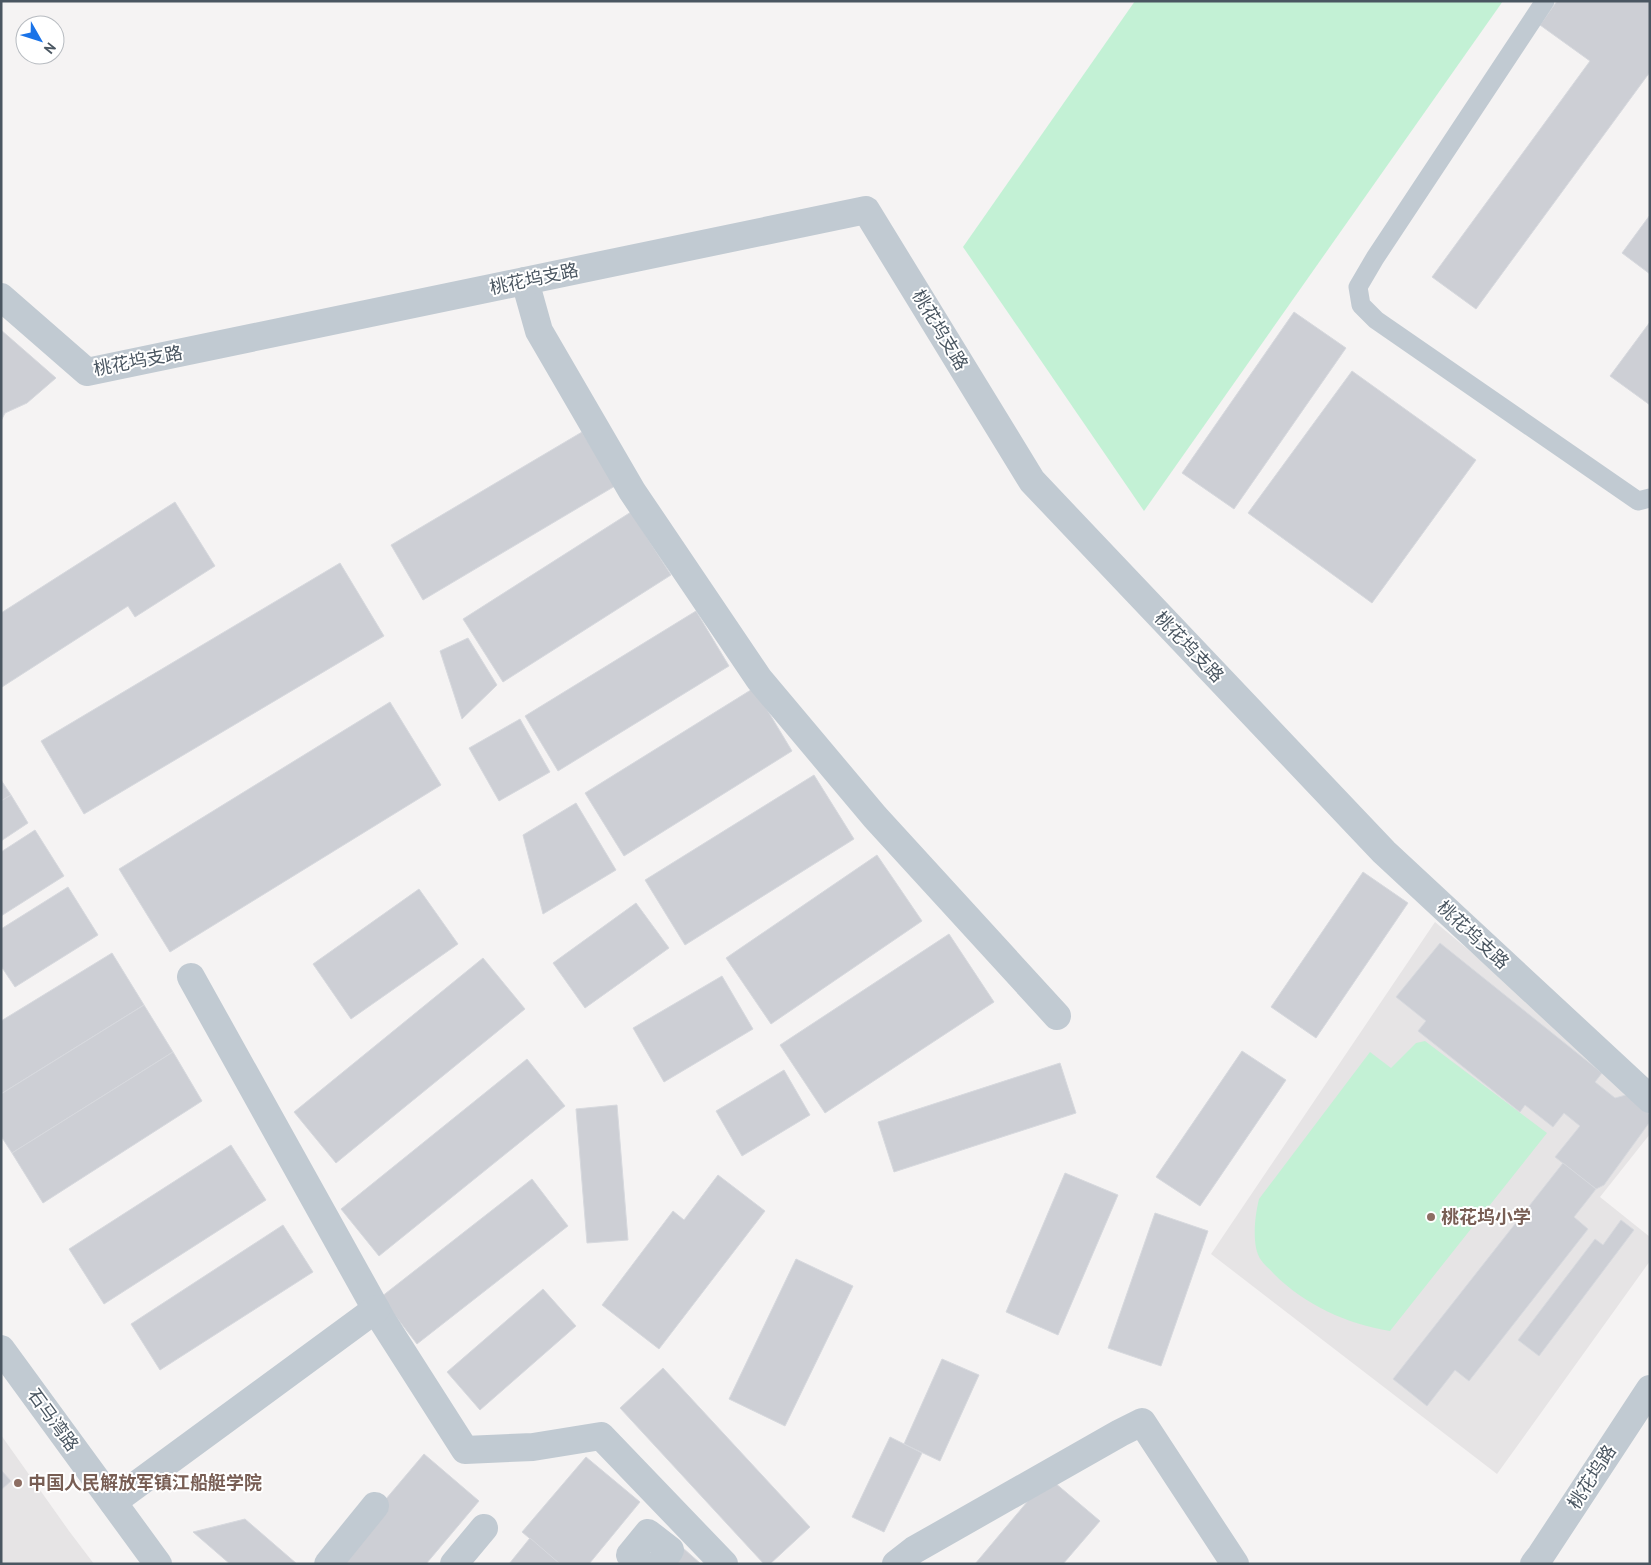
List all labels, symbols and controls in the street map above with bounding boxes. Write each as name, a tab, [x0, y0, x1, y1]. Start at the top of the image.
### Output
north arrow	[15, 15, 65, 65]
text: N	[40, 39, 60, 57]
street label: 桃花坞支路	[487, 258, 580, 299]
street label: 桃花坞支路	[907, 285, 973, 374]
street label: 桃花坞支路	[92, 341, 184, 380]
street label: 桃花坞支路	[1150, 606, 1229, 687]
street label: 桃花坞支路	[1433, 896, 1514, 974]
place label: 桃花坞小学	[1441, 1205, 1531, 1228]
marker: 桃花坞小学	[1425, 1211, 1437, 1223]
street label: 石马湾路	[23, 1384, 84, 1456]
street label: 桃花坞路	[1562, 1440, 1621, 1513]
place label: 中国人民解放军镇江船艇学院	[28, 1471, 262, 1494]
marker: 中国人民解放军镇江船艇学院	[12, 1477, 24, 1489]

